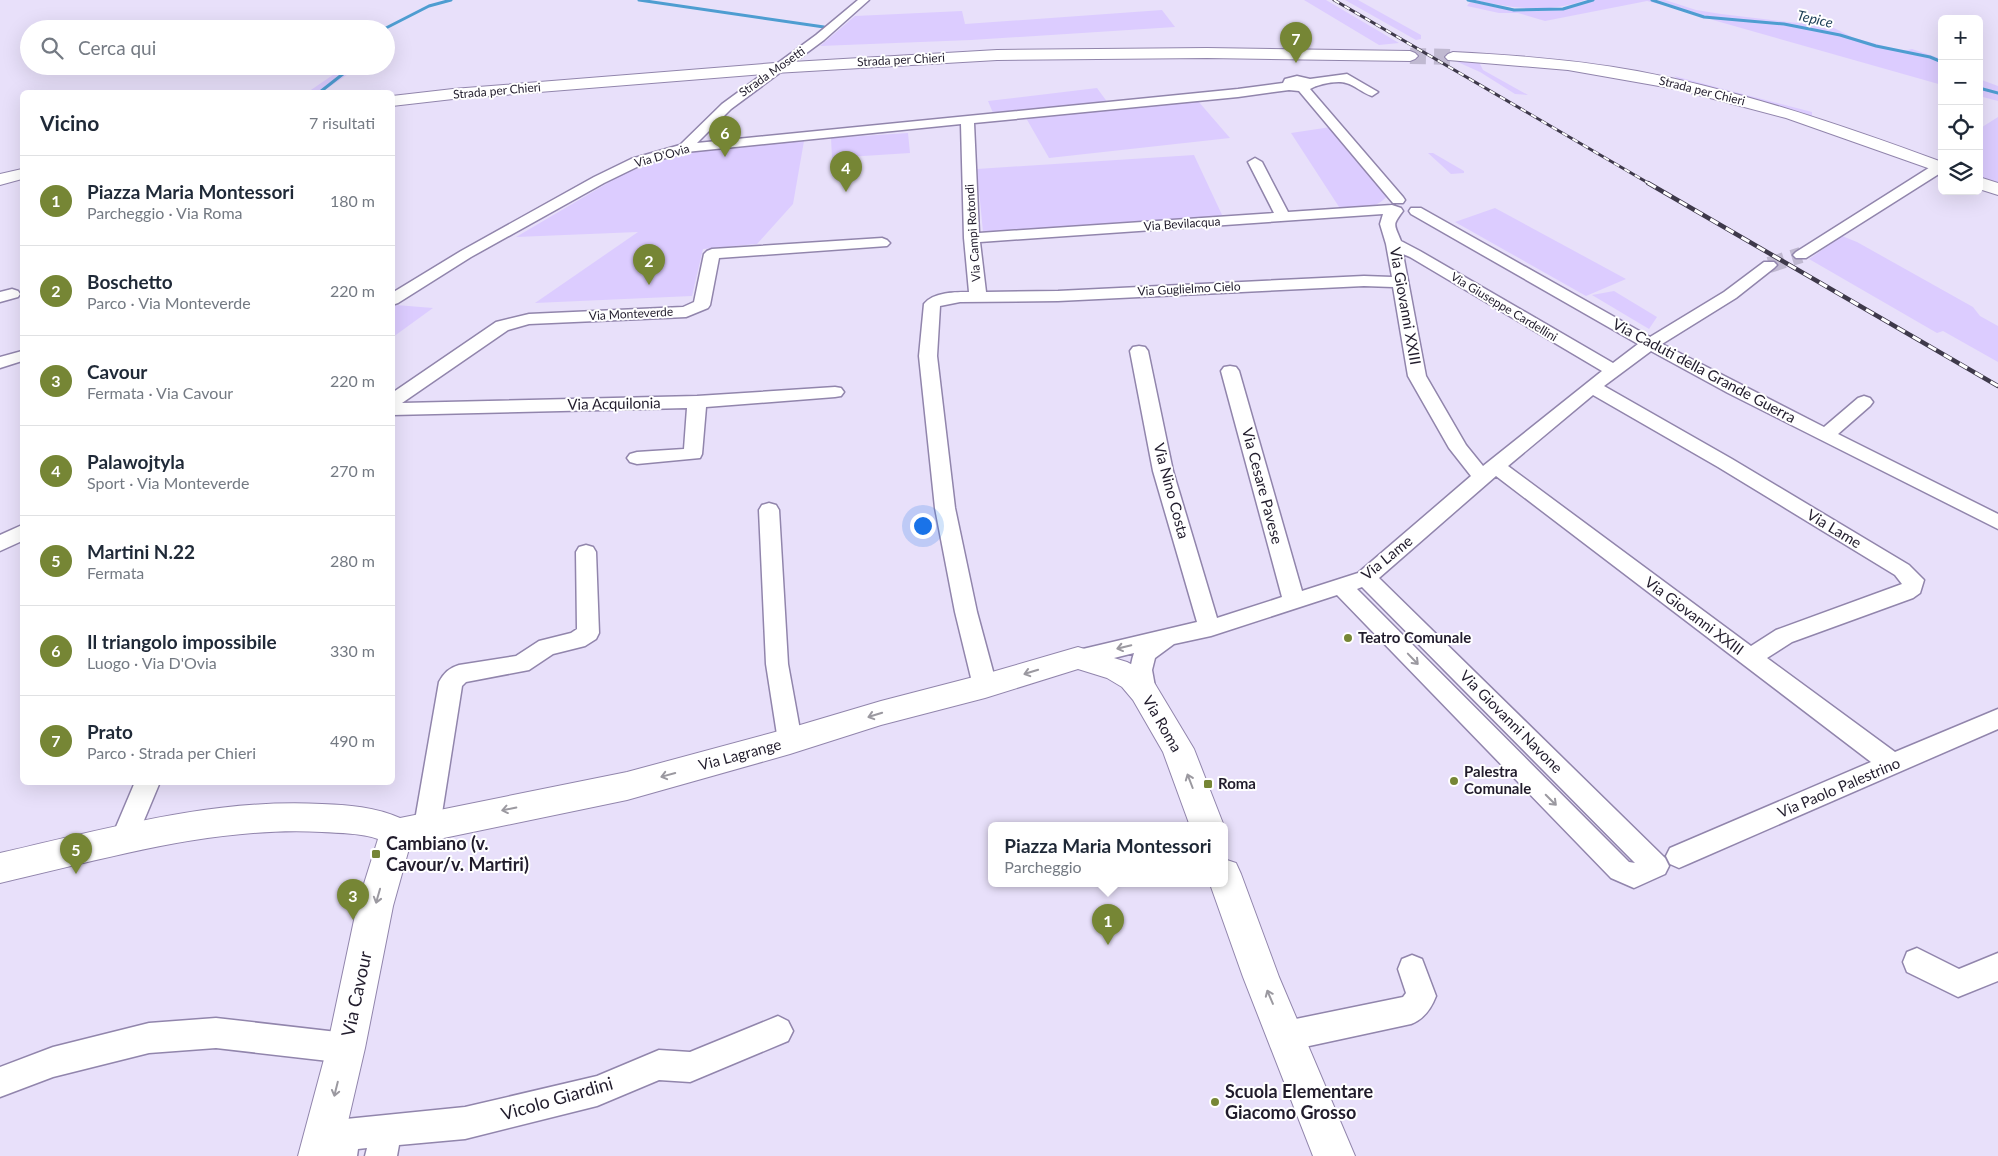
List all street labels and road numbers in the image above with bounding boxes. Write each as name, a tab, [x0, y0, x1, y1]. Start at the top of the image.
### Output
street label: Strada Mosetti	[736, 43, 808, 100]
street label: Strada per Chieri	[857, 50, 945, 69]
street label: Strada per Chieri	[1658, 73, 1747, 108]
street label: Strada per Chieri	[452, 79, 542, 102]
street label: Via D'Ovia	[633, 141, 691, 170]
street label: Via Campi Rotondi	[962, 184, 983, 282]
street label: Via Bevilacqua	[1143, 213, 1221, 234]
street label: Via Giovanni XXIII	[1387, 246, 1425, 366]
street label: Via Giuseppe Cardellini	[1448, 269, 1561, 344]
street label: Via Guglielmo Cielo	[1137, 278, 1241, 299]
street label: Via Monteverde	[588, 304, 674, 323]
street label: Via Caduti della Grande Guerra	[1610, 314, 1799, 426]
street label: Via Acquilonia	[567, 393, 661, 413]
street label: Via Cesare Pavese	[1239, 426, 1287, 546]
street label: Via Nino Costa	[1151, 441, 1193, 541]
street label: Via Lame	[1804, 505, 1865, 551]
street label: Via Lame	[1357, 531, 1416, 583]
street label: Via Giovanni XXIII	[1642, 572, 1748, 658]
street label: Via Giovanni Navone	[1457, 666, 1567, 776]
street label: Via Roma	[1140, 692, 1186, 755]
street label: Via Lagrange	[696, 734, 783, 774]
street label: Via Paolo Palestrino	[1775, 753, 1902, 821]
street label: Via Cavour	[336, 949, 376, 1038]
street label: Vicolo Giardini	[498, 1072, 615, 1125]

